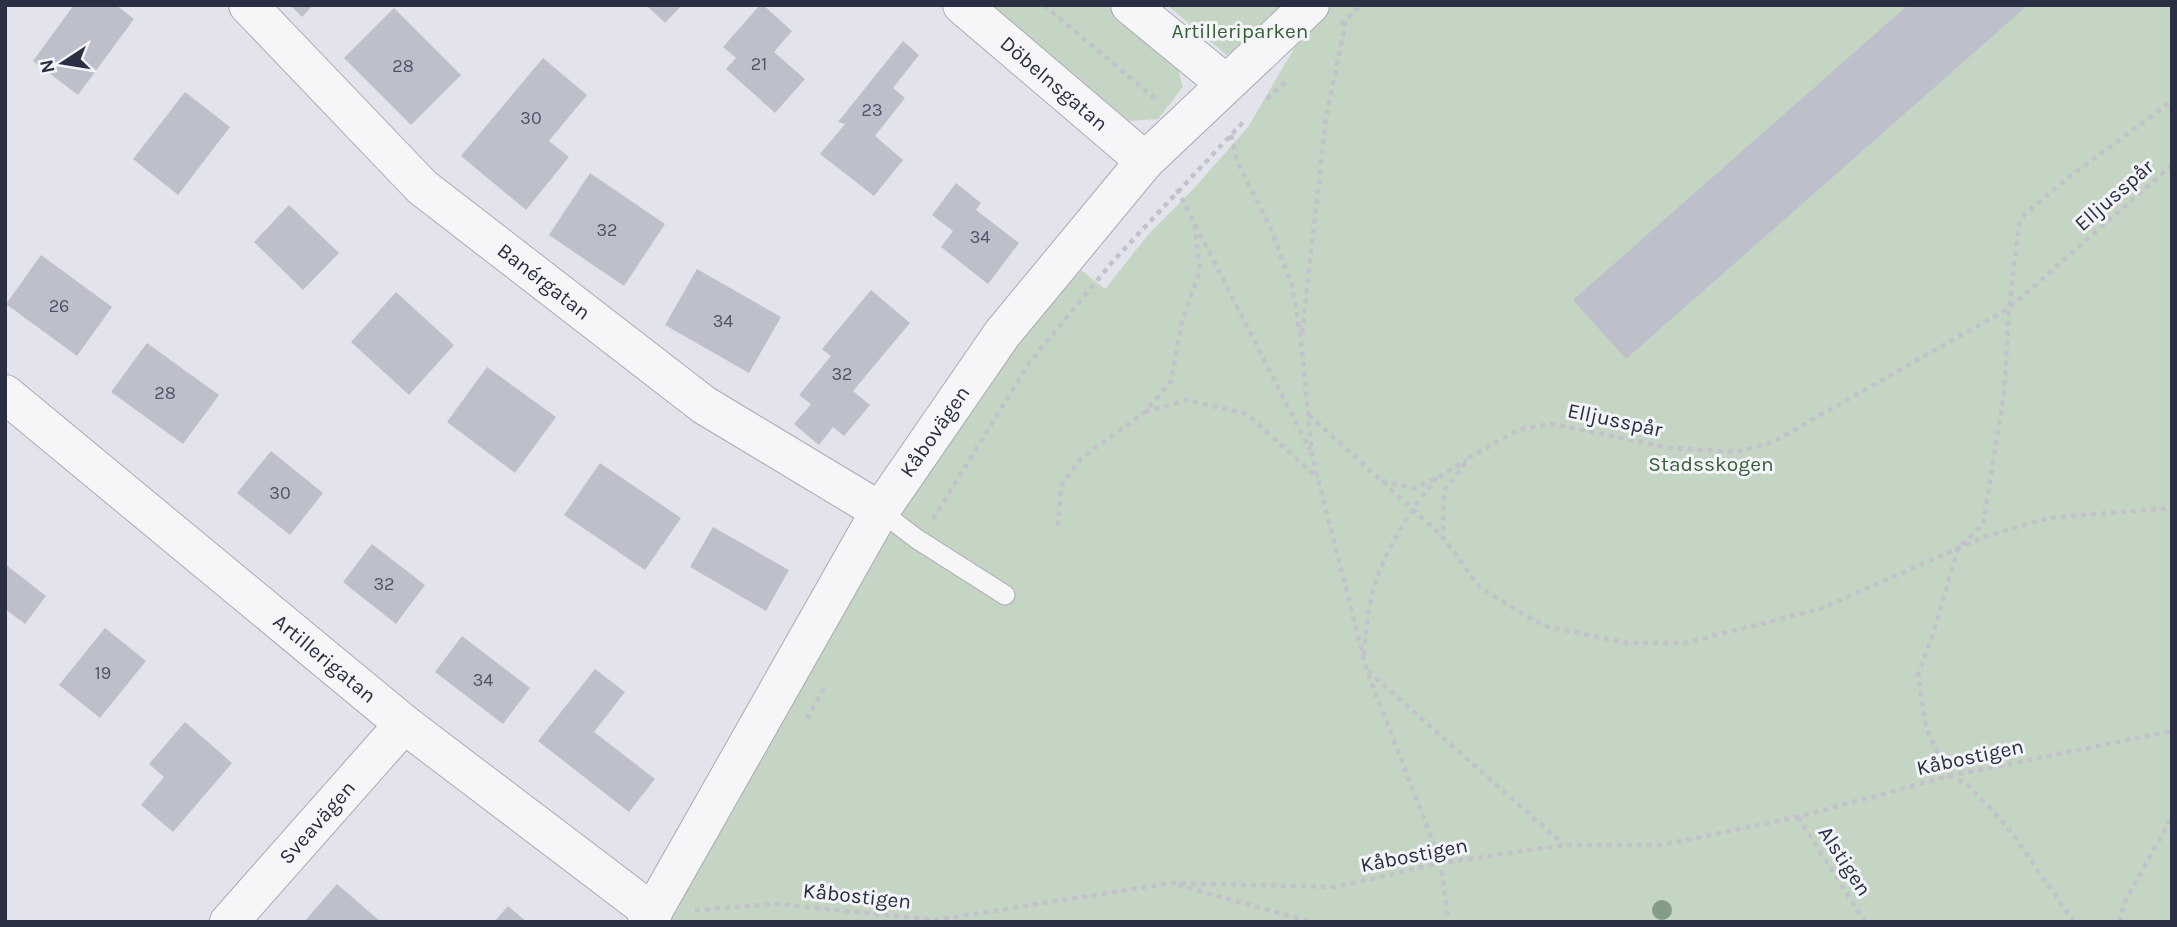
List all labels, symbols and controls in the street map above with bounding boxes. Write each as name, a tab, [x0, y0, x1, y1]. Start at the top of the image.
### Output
park label: Artilleriparken	[1172, 19, 1308, 43]
north arrow	[28, 28, 98, 98]
street label: Döbelnsgatan	[995, 31, 1113, 136]
house number: 21	[751, 53, 767, 75]
house number: 28	[392, 55, 414, 77]
text: N	[35, 57, 60, 75]
house number: 23	[861, 99, 883, 121]
house number: 30	[520, 107, 542, 129]
street label: Elljusspår	[2070, 154, 2159, 236]
house number: 32	[596, 219, 618, 241]
house number: 34	[970, 226, 990, 248]
street label: Banérgatan	[493, 238, 595, 325]
house number: 26	[49, 295, 69, 317]
house number: 34	[713, 310, 733, 332]
house number: 32	[831, 363, 853, 385]
street label: Kåbovägen	[895, 381, 975, 482]
house number: 28	[154, 382, 176, 404]
street label: Elljusspår	[1565, 398, 1665, 442]
park label: Stadsskogen	[1648, 452, 1774, 476]
house number: 30	[269, 482, 291, 504]
house number: 32	[373, 573, 395, 595]
street label: Artillerigatan	[269, 609, 381, 708]
house number: 19	[95, 662, 111, 684]
house number: 34	[473, 669, 493, 691]
street label: Kåbostigen	[1914, 734, 2026, 780]
street label: Sveavägen	[274, 776, 360, 869]
street label: Alstigen	[1814, 822, 1876, 900]
street label: Kåbostigen	[1358, 833, 1470, 877]
street label: Kåbostigen	[802, 878, 912, 914]

